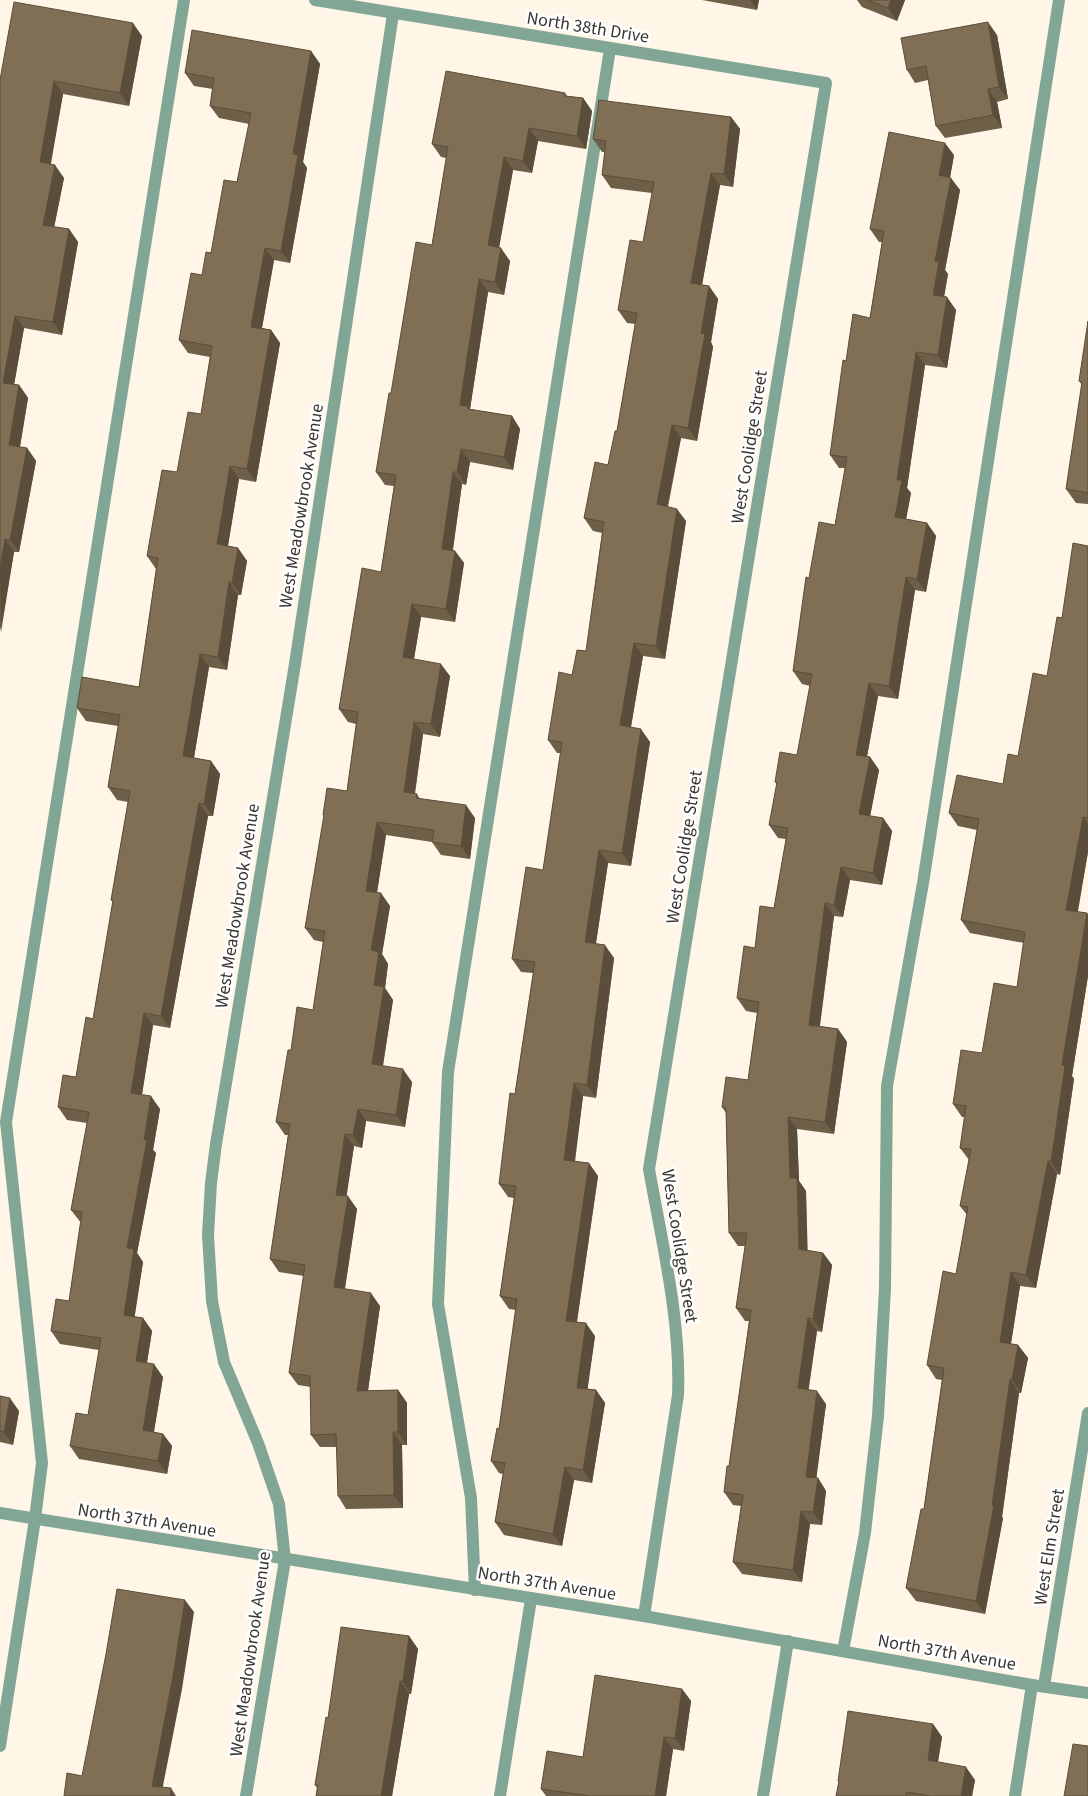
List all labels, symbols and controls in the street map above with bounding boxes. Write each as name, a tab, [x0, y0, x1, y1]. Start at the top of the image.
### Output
street label: North 38th Drive	[525, 5, 651, 50]
street label: West Coolidge Street	[725, 368, 774, 526]
street label: West Meadowbrook Avenue	[273, 402, 330, 610]
street label: West Coolidge Street	[660, 768, 709, 926]
street label: West Meadowbrook Avenue	[209, 802, 266, 1010]
street label: West Coolidge Street	[655, 1167, 704, 1325]
street label: West Elm Street	[1028, 1487, 1071, 1607]
street label: North 37th Avenue	[76, 1497, 218, 1544]
street label: West Meadowbrook Avenue	[224, 1550, 277, 1758]
street label: North 37th Avenue	[476, 1560, 618, 1607]
street label: North 37th Avenue	[876, 1628, 1018, 1677]

